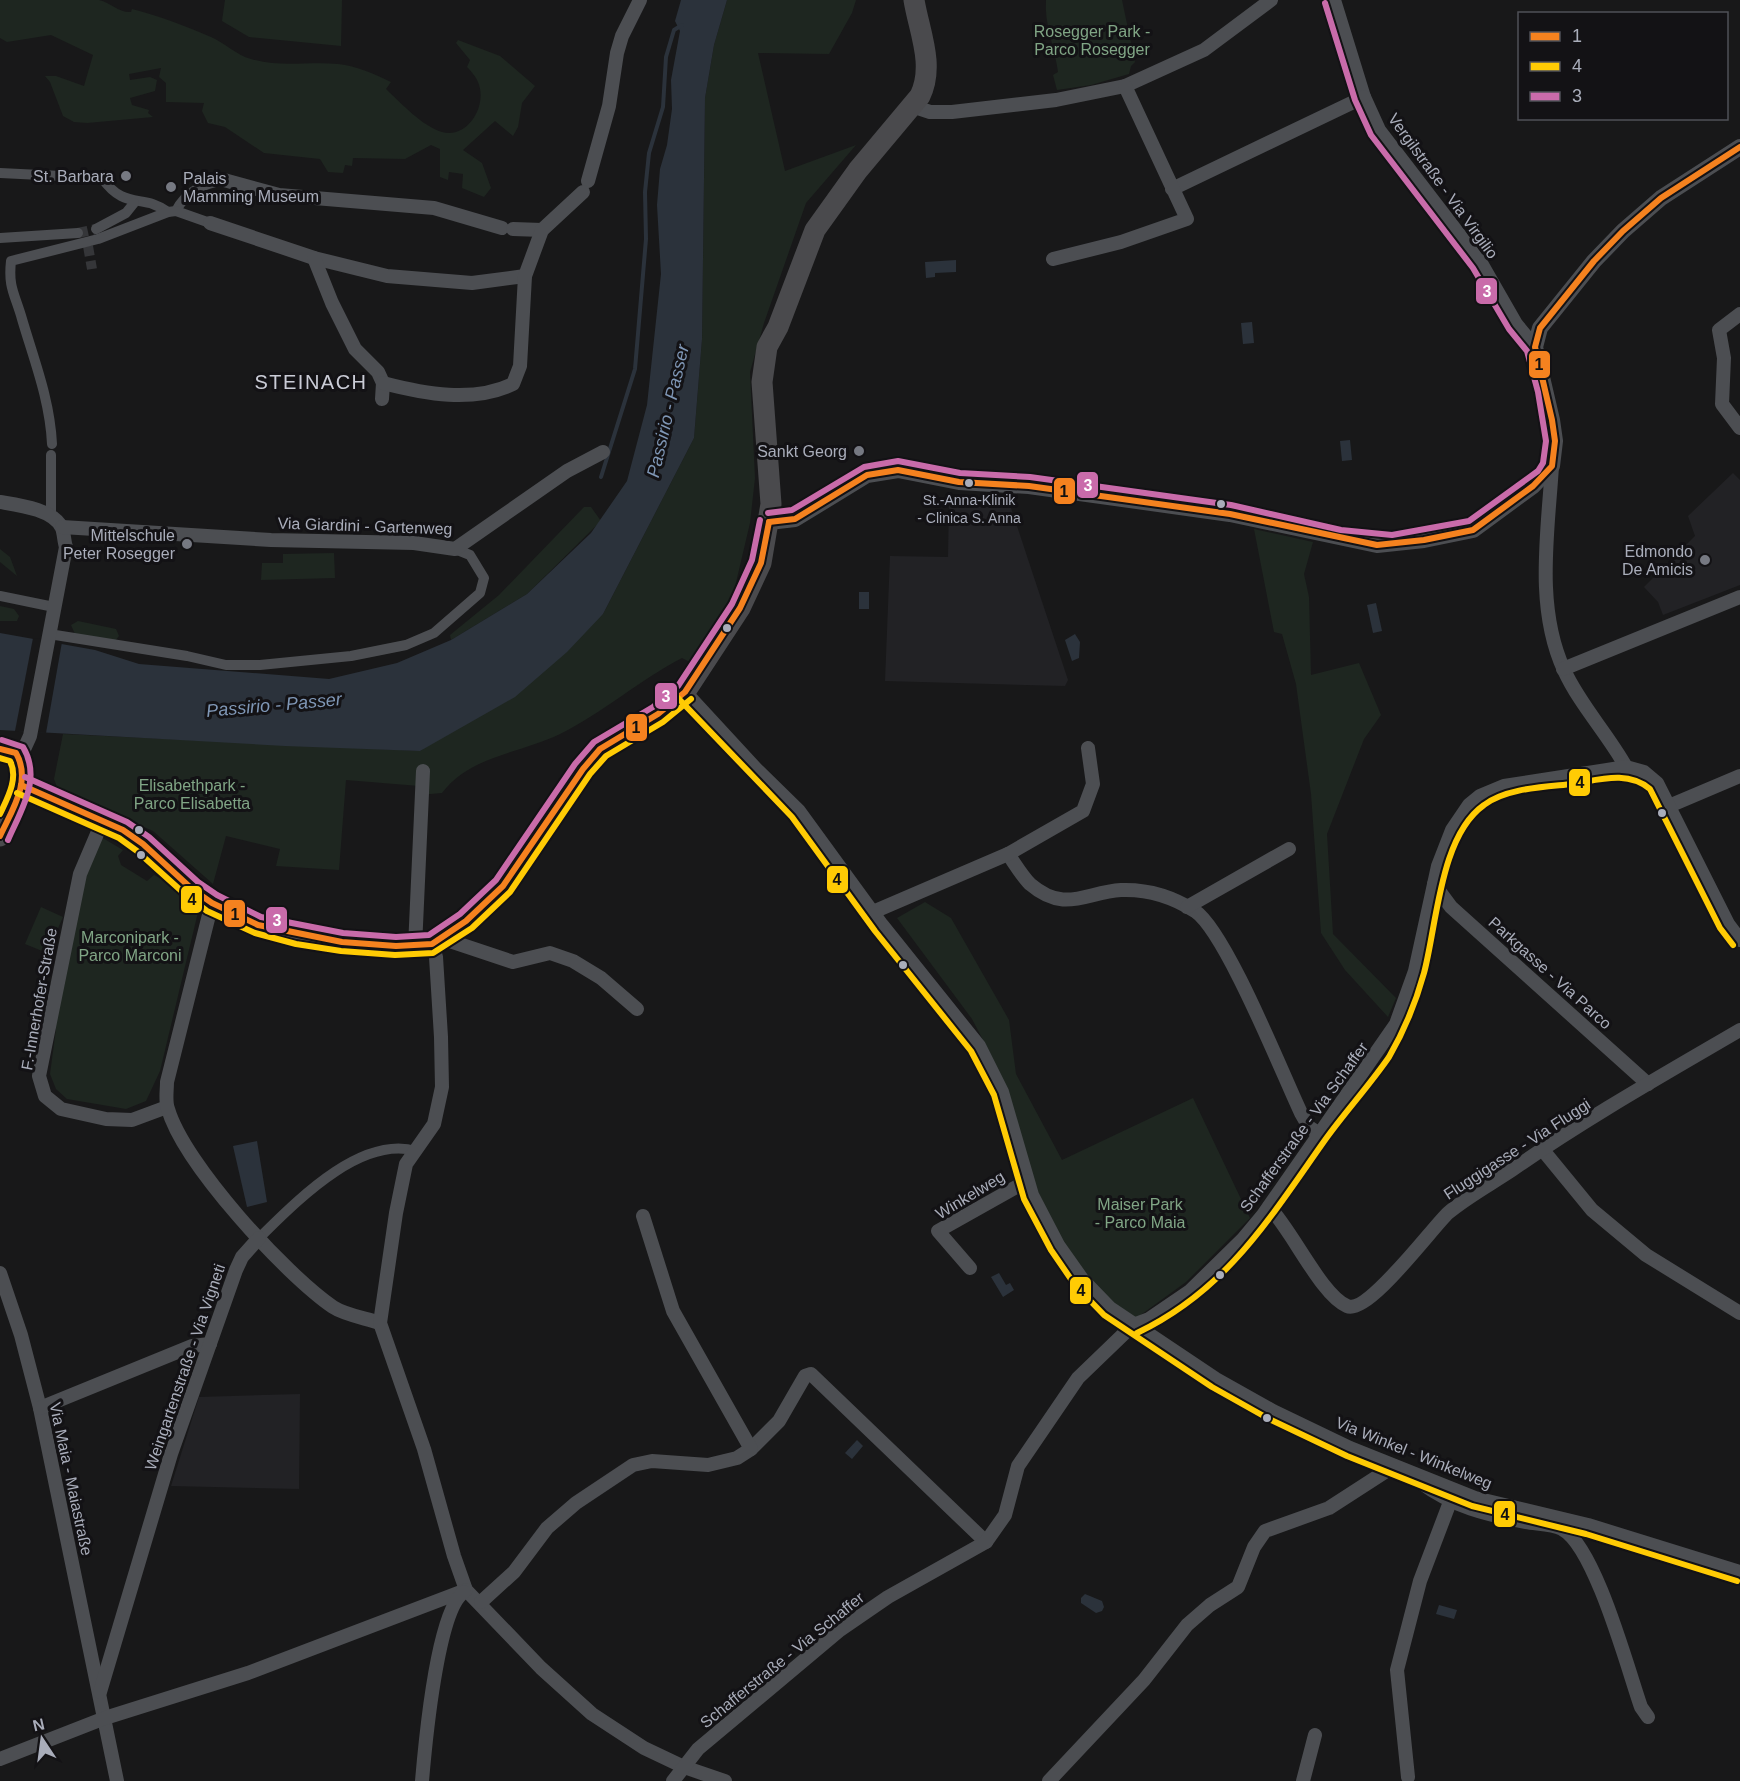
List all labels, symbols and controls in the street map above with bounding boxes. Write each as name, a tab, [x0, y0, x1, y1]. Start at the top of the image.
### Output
legend	[1518, 12, 1728, 120]
park label: Rosegger Park - Parco Rosegger	[1034, 23, 1150, 58]
text: 1	[1572, 26, 1582, 46]
text: 4	[1572, 56, 1582, 76]
text: 3	[1572, 86, 1582, 106]
street label: Vergilstraße - Via Virgilio	[1385, 110, 1501, 262]
place label: St. Barbara	[33, 168, 114, 185]
marker: St. Barbara	[119, 169, 133, 183]
place label: Palais Mamming Museum	[183, 170, 319, 205]
marker: Palais Mamming Museum	[164, 180, 178, 194]
line badge: 3	[1475, 277, 1498, 305]
text: 3	[1483, 283, 1492, 300]
water label: Passirio - Passer	[643, 341, 693, 480]
line badge: 1	[1528, 350, 1551, 379]
text: 1	[1535, 356, 1544, 373]
district label: STEINACH	[254, 371, 368, 393]
place label: Sankt Georg	[757, 443, 847, 460]
marker: Sankt Georg	[852, 444, 866, 458]
line badge: 3	[1076, 471, 1099, 499]
marker: St.-Anna-Klinik - Clinica S. Anna	[963, 477, 975, 489]
line badge: 1	[1053, 477, 1076, 505]
text: 3	[1084, 477, 1093, 494]
text: 1	[1060, 483, 1069, 500]
place label: St.-Anna-Klinik - Clinica S. Anna	[917, 492, 1021, 526]
unlabelled marker	[1215, 498, 1227, 510]
street label: Via Giardini - Gartenweg	[277, 514, 453, 538]
place label: Mittelschule Peter Rosegger	[63, 527, 176, 562]
marker: Mittelschule Peter Rosegger	[180, 537, 194, 551]
place label: Edmondo De Amicis	[1622, 543, 1693, 578]
marker: Edmondo De Amicis	[1698, 553, 1712, 567]
unlabelled marker	[721, 622, 733, 634]
line badge: 3	[654, 682, 678, 710]
text: 3	[662, 688, 671, 705]
water label: Passirio - Passer	[205, 689, 344, 721]
line badge: 1	[625, 713, 648, 742]
text: 1	[632, 719, 641, 736]
line badge: 4	[1568, 768, 1591, 797]
text: 4	[1576, 774, 1585, 791]
park label: Elisabethpark - Parco Elisabetta	[134, 777, 250, 812]
unlabelled marker	[1656, 807, 1668, 819]
unlabelled marker	[133, 824, 145, 836]
unlabelled marker	[135, 849, 147, 861]
line badge: 4	[826, 865, 849, 894]
text: 4	[833, 871, 842, 888]
line badge: 4	[180, 885, 203, 914]
text: 4	[188, 891, 197, 908]
line badge: 1	[223, 899, 246, 928]
text: 1	[231, 906, 240, 923]
line badge: 3	[265, 906, 288, 934]
text: 3	[273, 912, 282, 929]
street label: Parkgasse - Via Parco	[1485, 914, 1615, 1033]
street label: F.-Innerhofer-Straße	[18, 926, 60, 1071]
park label: Marconipark - Parco Marconi	[78, 929, 182, 964]
unlabelled marker	[897, 959, 909, 971]
street label: Schafferstraße - Via Schaffer	[1237, 1038, 1372, 1215]
street label: Fluggigasse - Via Fluggi	[1441, 1095, 1593, 1203]
street label: Winkelweg	[932, 1168, 1008, 1222]
park label: Maiser Park - Parco Maia	[1095, 1196, 1185, 1231]
street label: Weingartenstraße - Via Vigneti	[142, 1262, 228, 1472]
unlabelled marker	[1214, 1269, 1226, 1281]
line badge: 4	[1069, 1276, 1092, 1305]
text: 4	[1077, 1282, 1086, 1299]
street label: Via Maia - Maiastraße	[46, 1401, 96, 1557]
unlabelled marker	[1261, 1412, 1273, 1424]
street label: Via Winkel - Winkelweg	[1333, 1414, 1495, 1492]
line badge: 4	[1493, 1500, 1516, 1528]
text: 4	[1501, 1506, 1510, 1523]
street label: Schafferstraße - Via Schaffer	[697, 1588, 868, 1731]
north arrow	[12, 1709, 72, 1769]
text: N	[31, 1715, 46, 1734]

